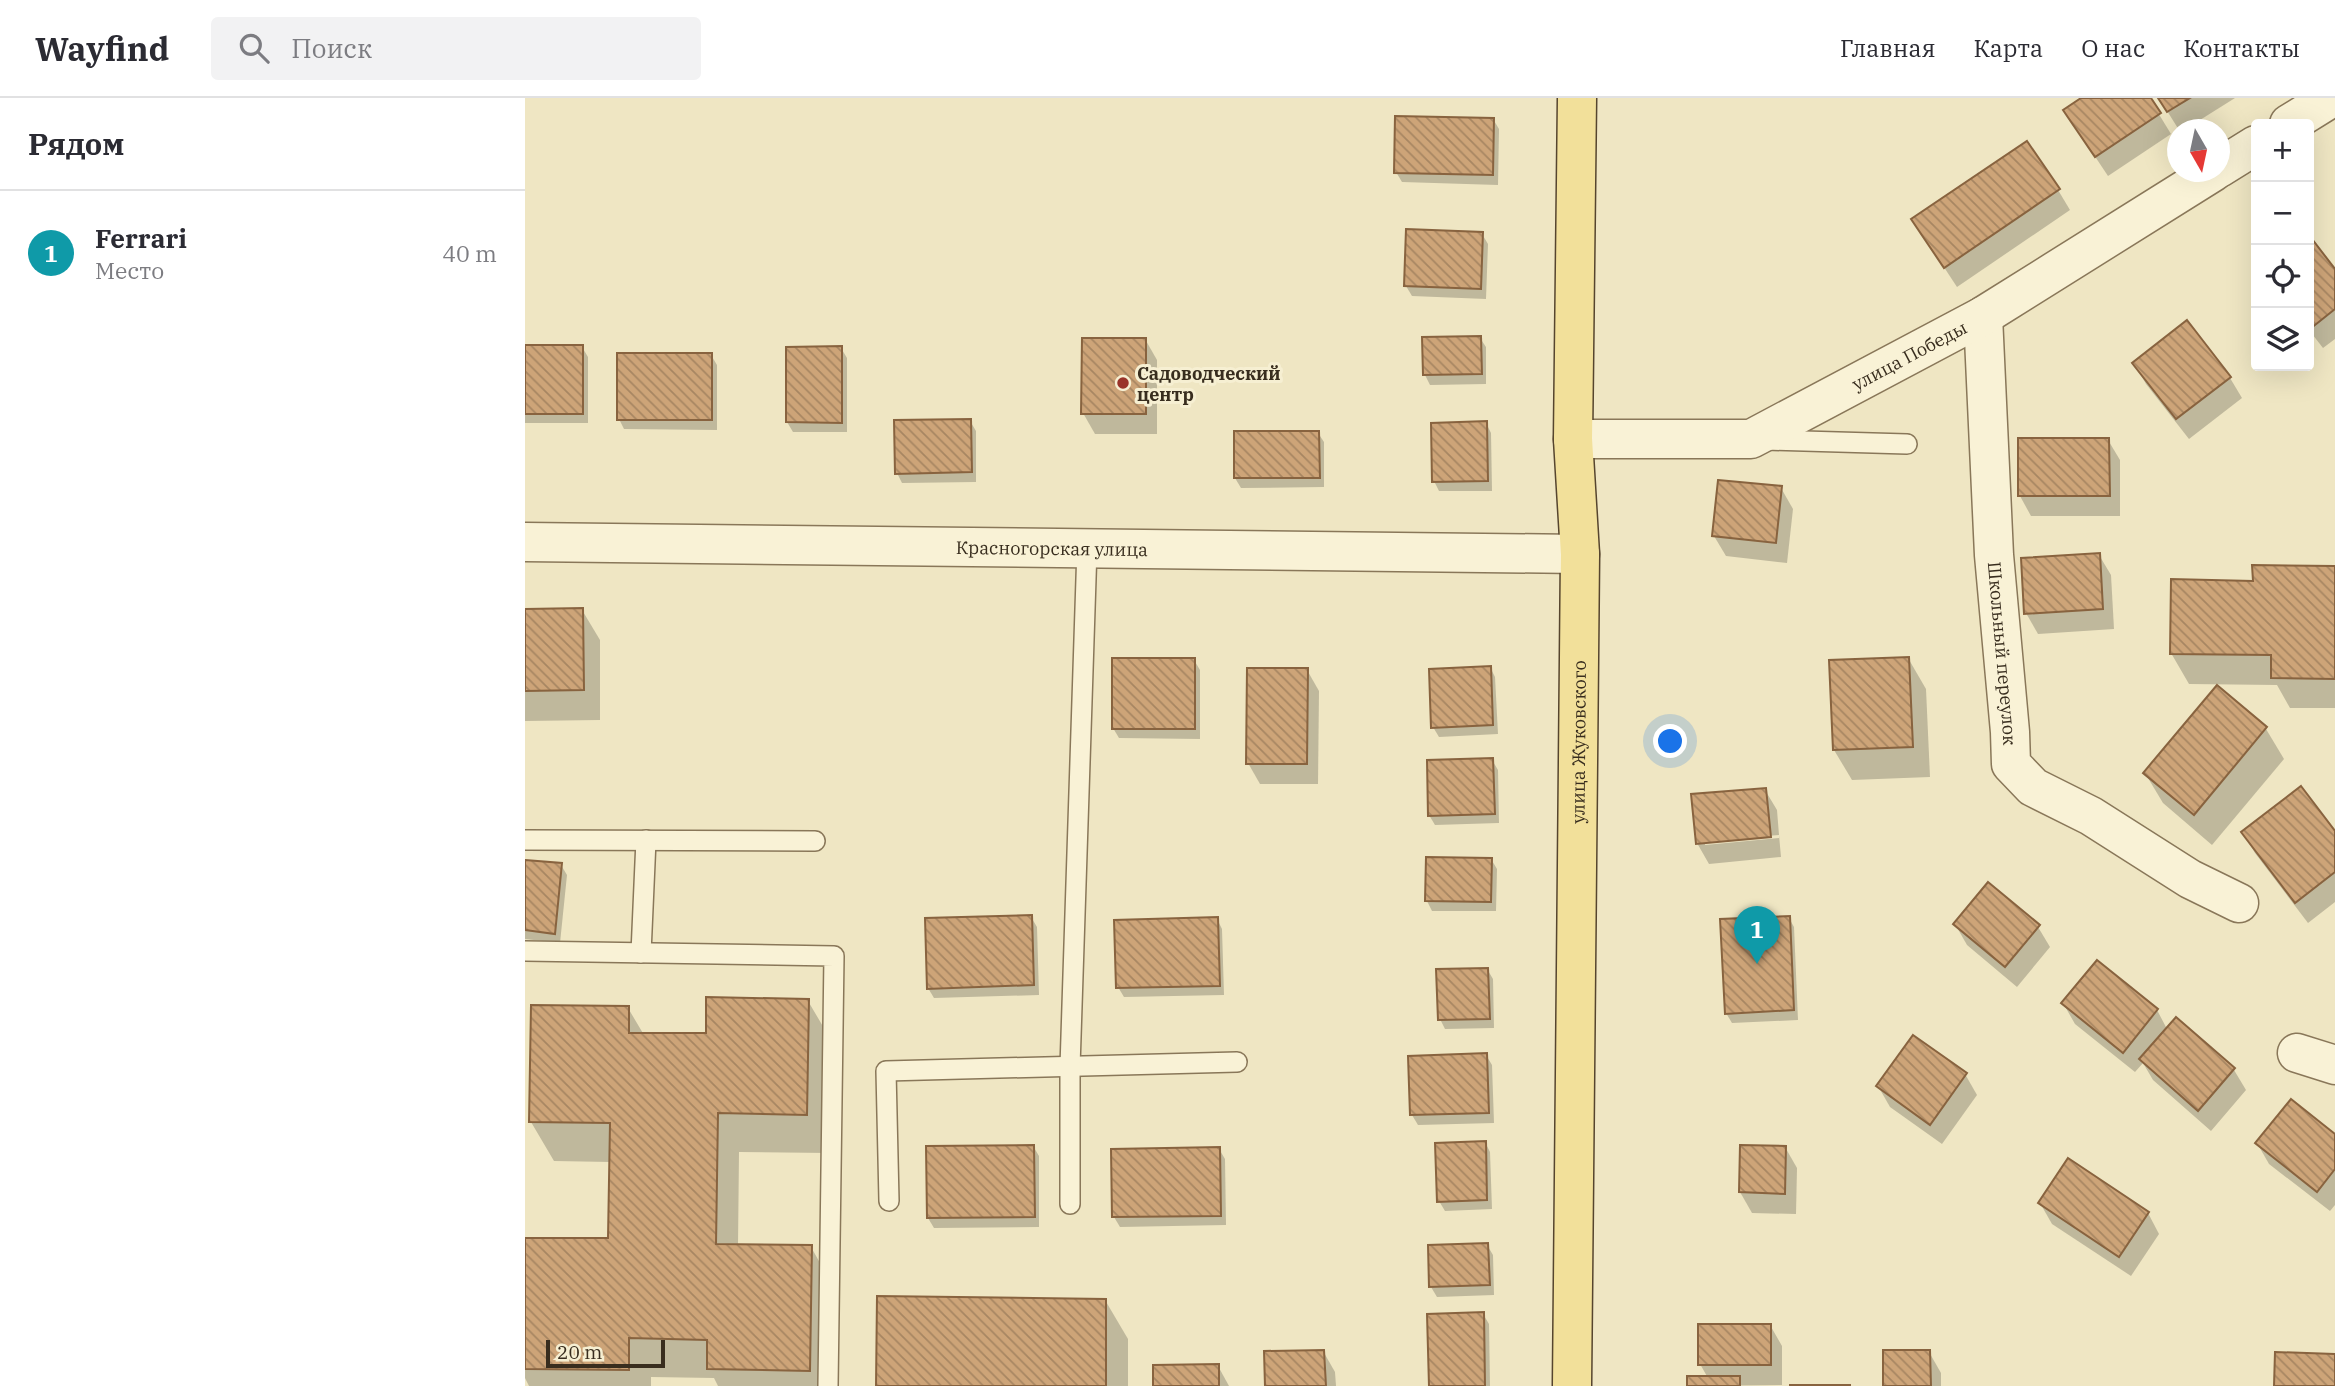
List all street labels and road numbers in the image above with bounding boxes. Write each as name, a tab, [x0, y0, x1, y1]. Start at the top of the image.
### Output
street label: улица Победы	[1848, 315, 1971, 395]
street label: Красногорская улица	[956, 535, 1148, 561]
street label: Школьный переулок	[1983, 561, 2022, 746]
street label: улица Жуковского	[1566, 660, 1590, 824]

